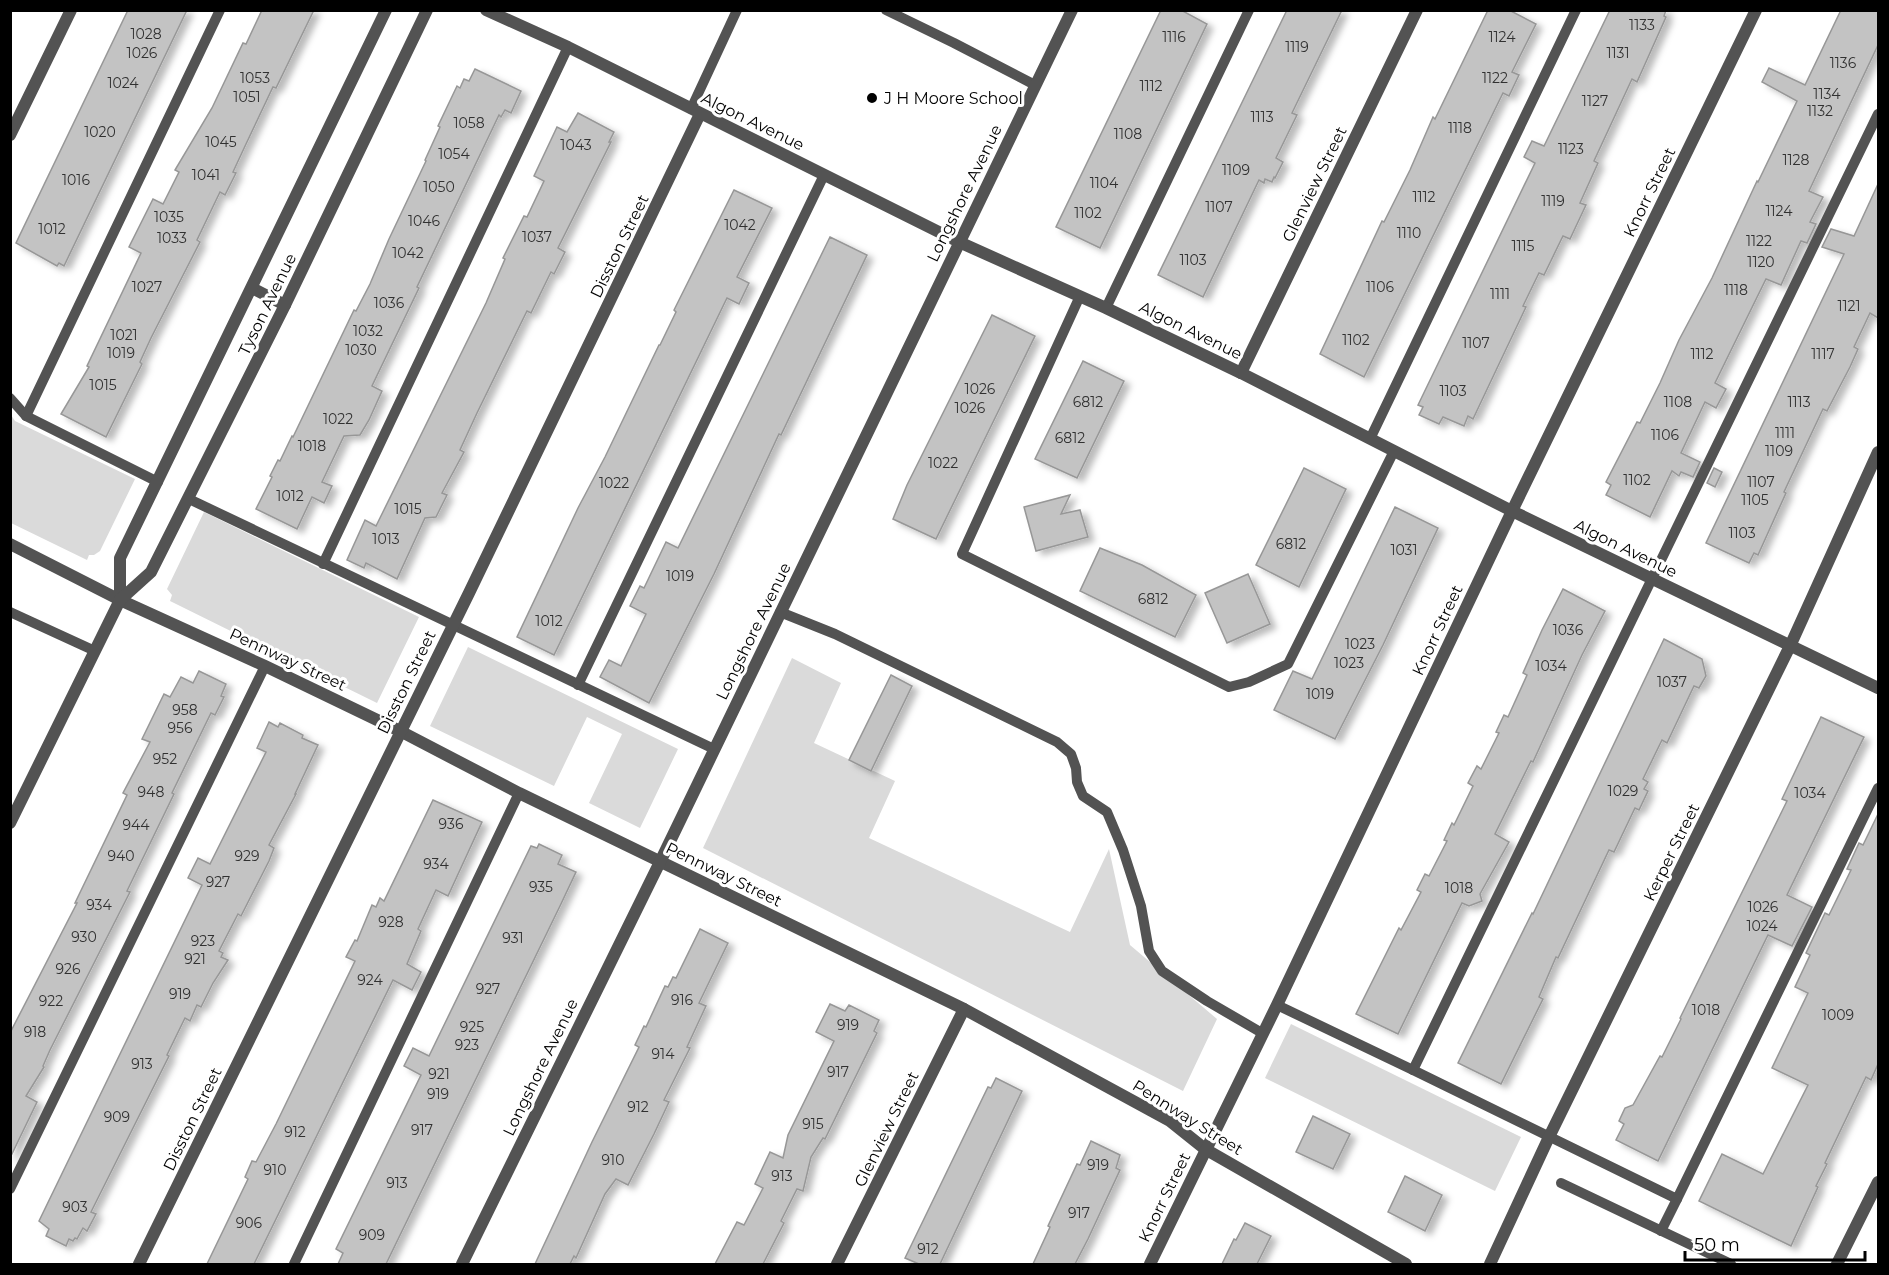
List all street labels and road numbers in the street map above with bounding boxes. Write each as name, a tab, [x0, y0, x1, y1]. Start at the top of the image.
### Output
street label: Algon Avenue	[698, 88, 807, 155]
street label: Longshore Avenue	[923, 122, 1006, 265]
street label: Glenview Street	[1278, 123, 1351, 245]
street label: Knorr Street	[1620, 144, 1680, 240]
street label: Disston Street	[586, 191, 653, 301]
street label: Tyson Avenue	[235, 250, 300, 358]
street label: Algon Avenue	[1136, 297, 1245, 364]
street label: Algon Avenue	[1571, 515, 1680, 582]
street label: Longshore Avenue	[712, 560, 795, 703]
street label: Knorr Street	[1408, 582, 1467, 678]
street label: Pennway Street	[226, 624, 350, 695]
street label: Disston Street	[373, 627, 440, 737]
street label: Kerper Street	[1640, 800, 1704, 904]
street label: Pennway Street	[663, 838, 785, 911]
street label: Longshore Avenue	[499, 996, 582, 1139]
street label: Disston Street	[159, 1064, 226, 1174]
street label: Glenview Street	[850, 1068, 923, 1190]
street label: Pennway Street	[1129, 1076, 1247, 1159]
street label: Knorr Street	[1135, 1149, 1195, 1245]

